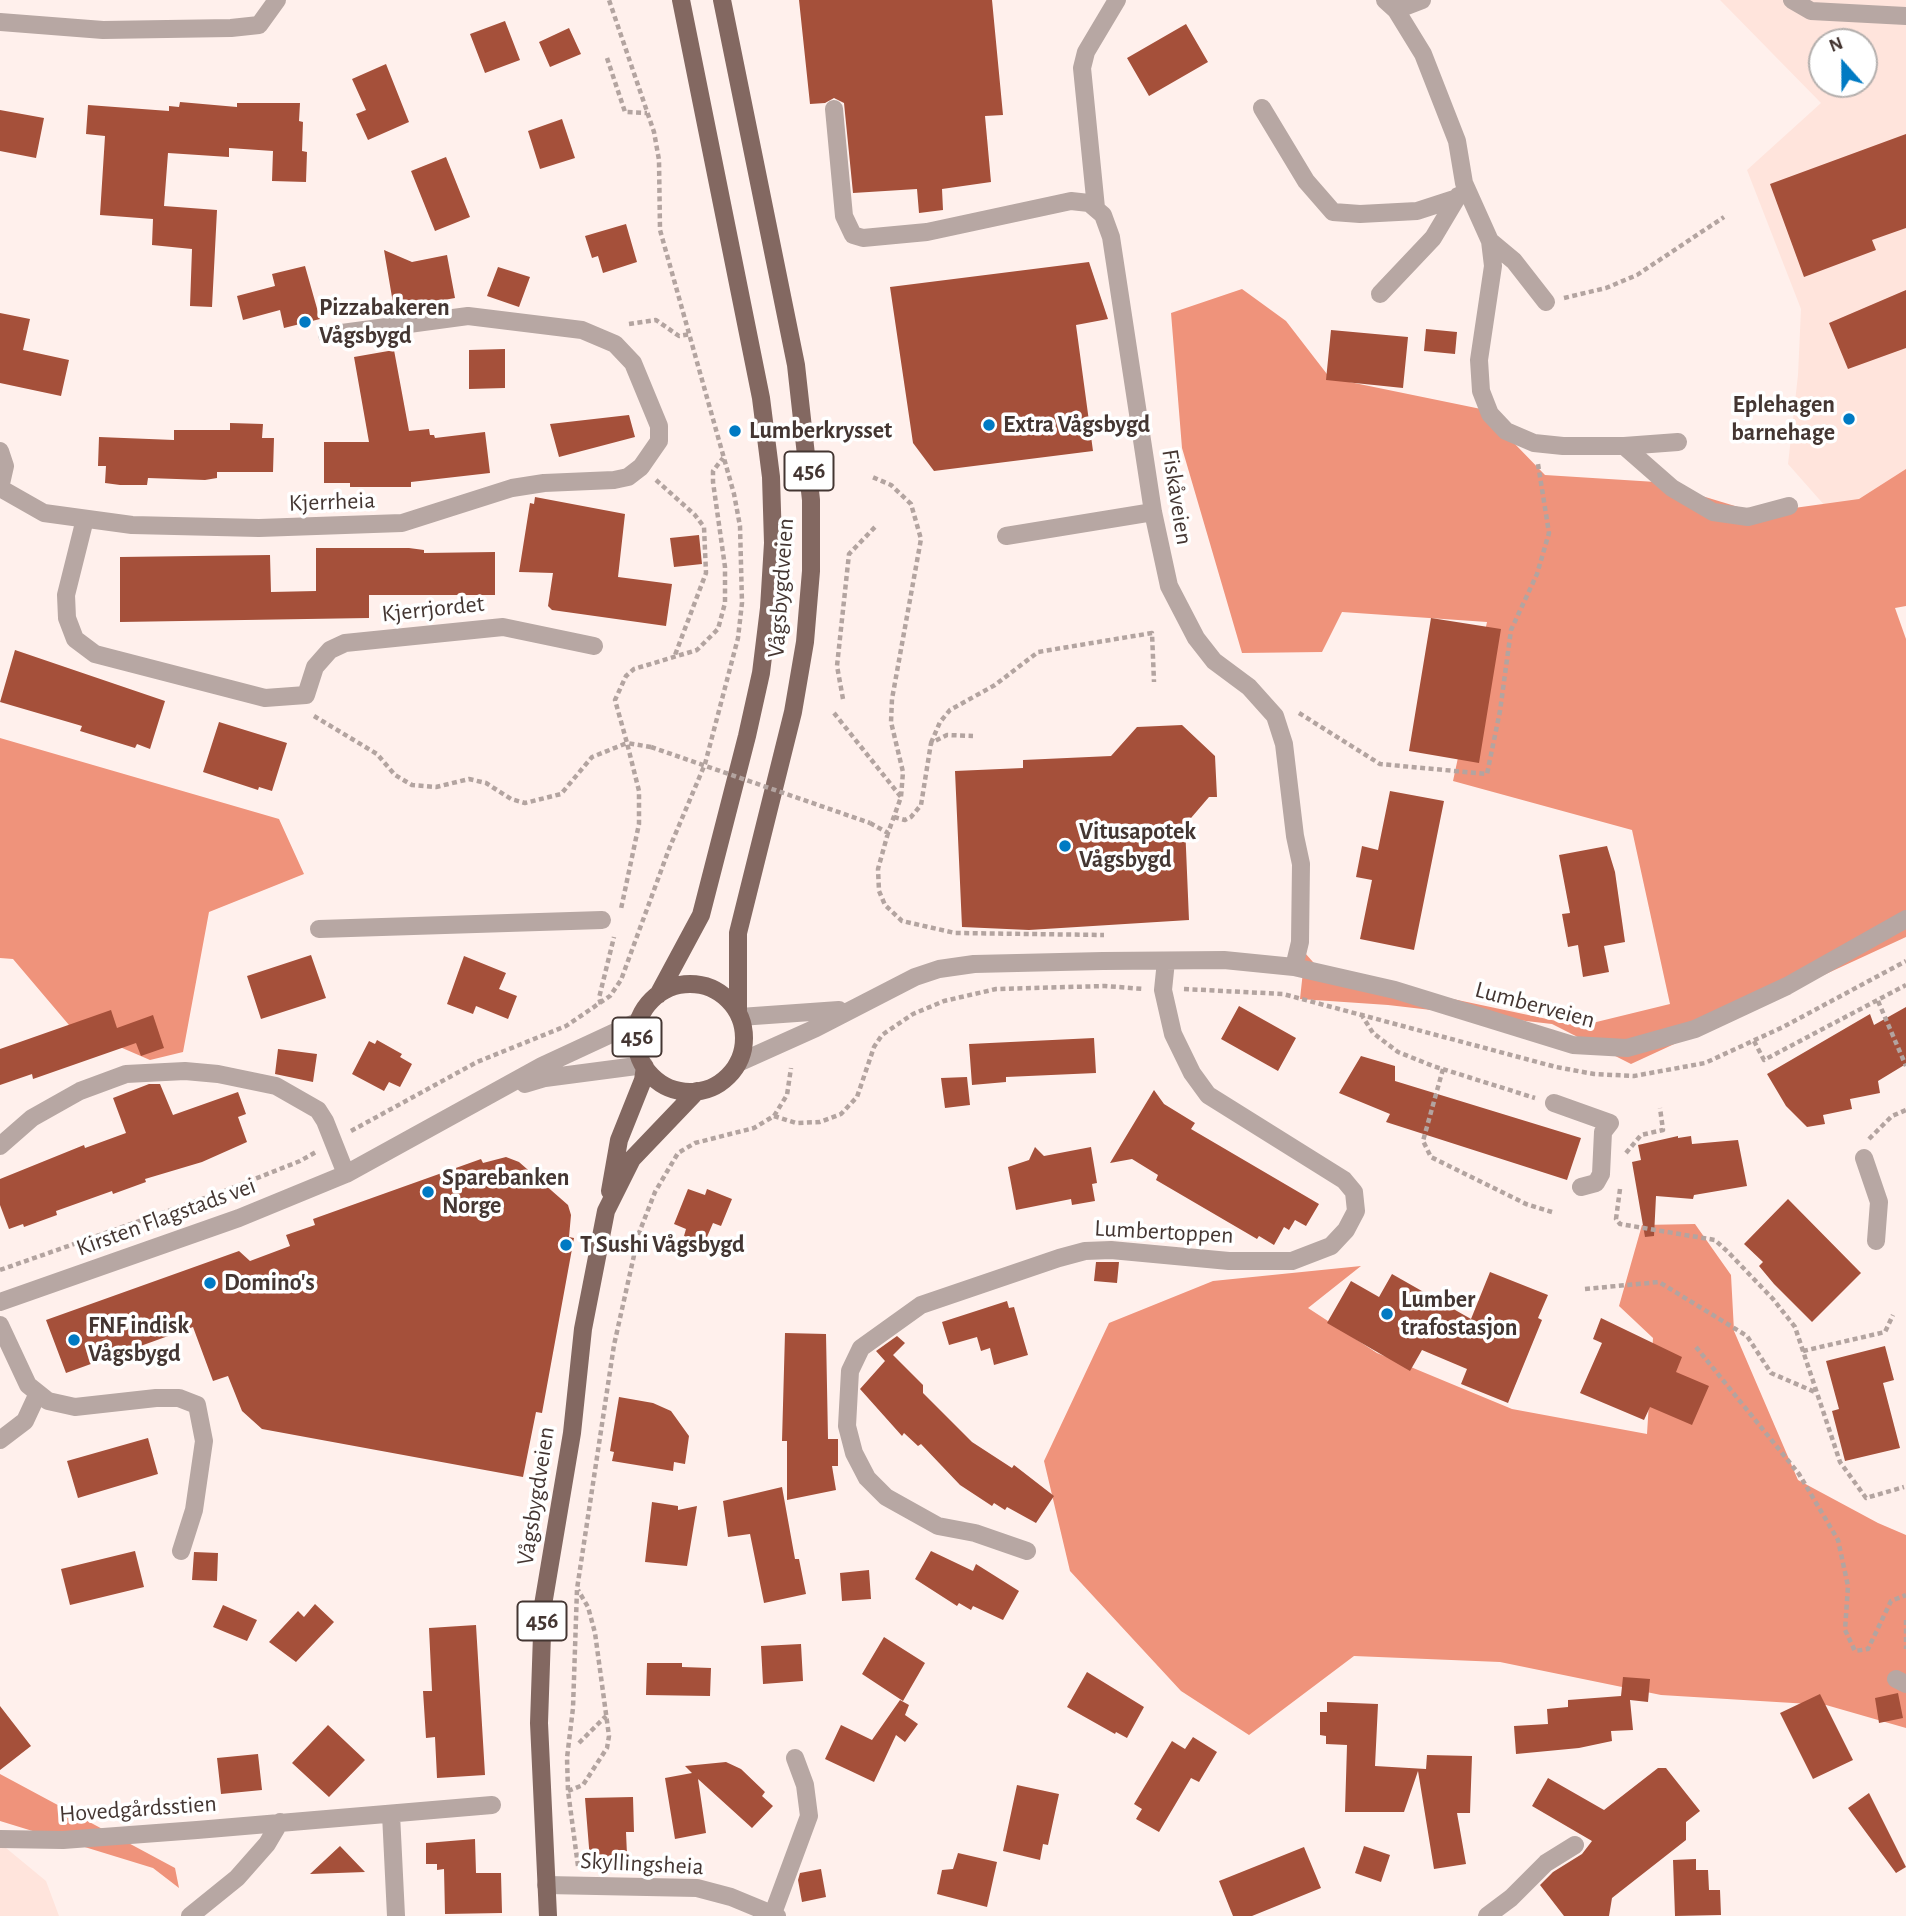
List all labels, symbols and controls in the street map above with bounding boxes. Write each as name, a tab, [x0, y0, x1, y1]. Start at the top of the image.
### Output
north arrow	[1808, 28, 1878, 98]
text: N	[1826, 34, 1846, 56]
place label: Pizzabakeren Vågsbygd	[319, 294, 450, 350]
marker: Pizzabakeren Vågsbygd	[297, 314, 313, 330]
place label: Eplehagen barnehage	[1731, 391, 1835, 447]
place label: Extra Vågsbygd	[1003, 411, 1150, 439]
marker: Eplehagen barnehage	[1841, 411, 1857, 427]
place label: Lumberkrysset	[749, 417, 892, 445]
marker: Extra Vågsbygd	[981, 417, 997, 433]
marker: Lumberkrysset	[727, 423, 743, 439]
street label: Fiskåveien	[1155, 447, 1199, 547]
road number: 456	[784, 452, 834, 491]
street label: Kjerrheia	[288, 486, 376, 518]
street label: Vågsbygdveien	[762, 517, 800, 659]
street label: Kjerrjordet	[380, 589, 486, 629]
place label: Vitusapotek Vågsbygd	[1079, 818, 1196, 874]
marker: Vitusapotek Vågsbygd	[1057, 838, 1073, 854]
street label: Lumberveien	[1472, 975, 1598, 1035]
road number: 456	[612, 1018, 662, 1056]
place label: Sparebanken Norge	[442, 1164, 570, 1220]
street label: Kirsten Flagstads vei	[72, 1171, 260, 1263]
marker: Sparebanken Norge	[420, 1184, 436, 1200]
street label: Lumbertoppen	[1094, 1214, 1234, 1250]
place label: T Sushi Vågsbygd	[580, 1231, 745, 1259]
marker: T Sushi Vågsbygd	[558, 1237, 574, 1253]
place label: Domino's	[224, 1269, 315, 1297]
marker: Domino's	[202, 1275, 218, 1291]
place label: Lumber trafostasjon	[1401, 1286, 1517, 1342]
marker: Lumber trafostasjon	[1379, 1306, 1395, 1322]
place label: FNF indisk Vågsbygd	[88, 1312, 189, 1368]
marker: FNF indisk Vågsbygd	[66, 1332, 82, 1348]
street label: Vågsbygdveien	[511, 1425, 561, 1567]
road number: 456	[518, 1602, 566, 1640]
street label: Hovedgårdsstien	[58, 1789, 218, 1829]
street label: Skyllingsheia	[580, 1846, 704, 1882]

